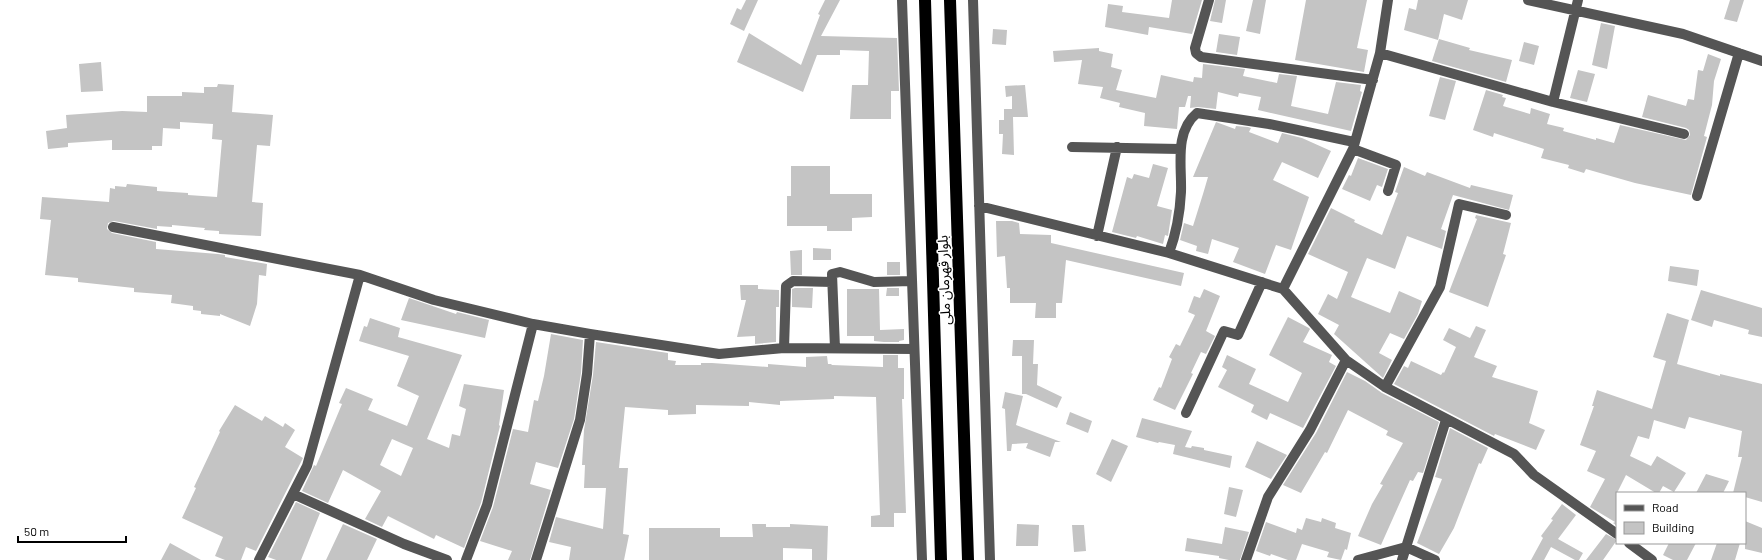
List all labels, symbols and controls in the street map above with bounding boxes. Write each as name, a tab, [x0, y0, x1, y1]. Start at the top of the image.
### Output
street label: بلوار قهرمان ملی	[933, 235, 955, 325]
legend	[1616, 492, 1746, 544]
text: Road	[1652, 500, 1679, 514]
scale bar	[18, 518, 126, 544]
text: Building	[1652, 520, 1694, 534]
text: 50 m	[24, 524, 49, 538]

